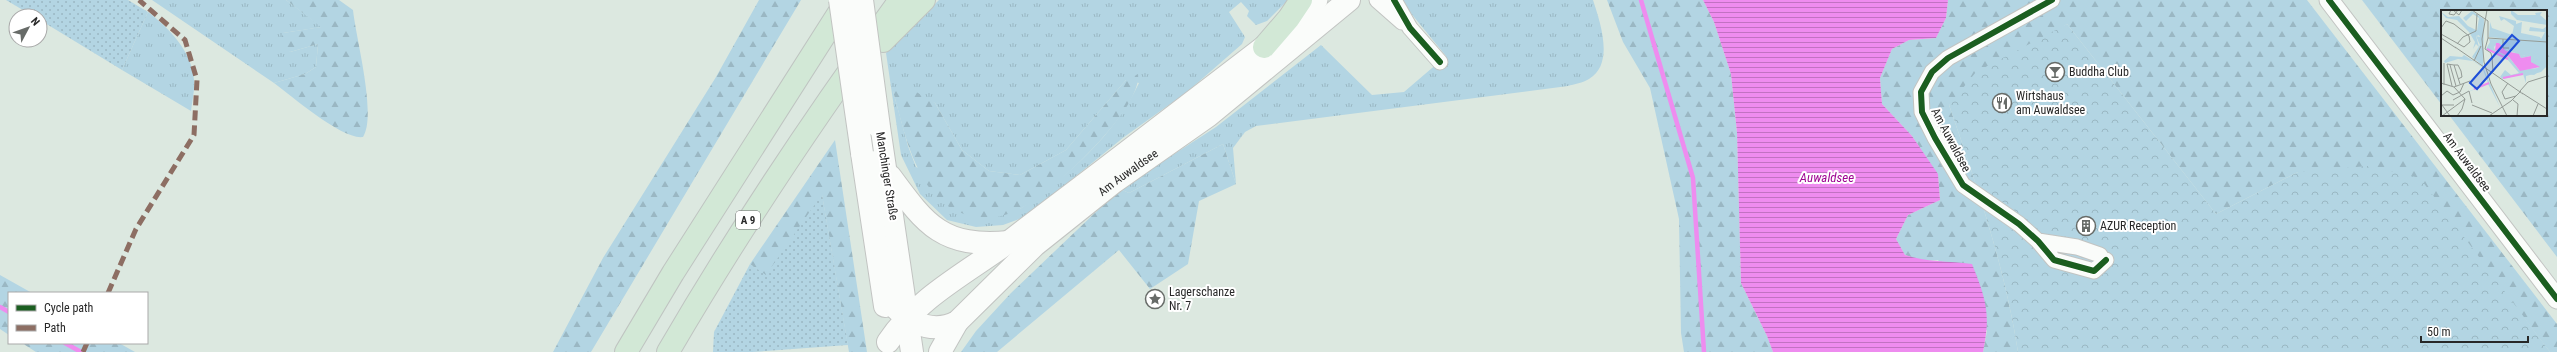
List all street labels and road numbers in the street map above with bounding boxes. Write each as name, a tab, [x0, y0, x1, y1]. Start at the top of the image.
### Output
street label: Am Auwaldsee	[1928, 106, 1974, 175]
street label: Am Auwaldsee	[2440, 130, 2494, 195]
street label: Manchinger Straße	[873, 131, 901, 222]
street label: Am Auwaldsee	[1095, 146, 1161, 199]
road number: A 9	[736, 211, 760, 229]

